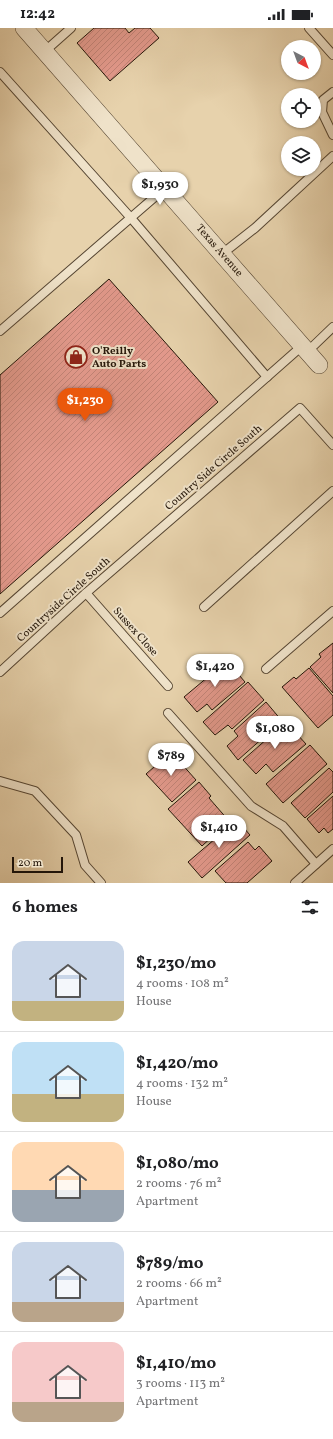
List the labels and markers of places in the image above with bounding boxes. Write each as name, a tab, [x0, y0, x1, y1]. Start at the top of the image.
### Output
pin: $1,930	[127, 172, 193, 206]
shop icon: O'Reilly Auto Parts	[63, 344, 89, 370]
place label: O'Reilly Auto Parts	[92, 344, 146, 372]
pin: $1,230	[52, 388, 118, 422]
pin: $1,420	[182, 654, 248, 688]
pin: $1,080	[242, 716, 308, 750]
pin: $789	[147, 743, 195, 777]
pin: $1,410	[186, 815, 252, 849]

